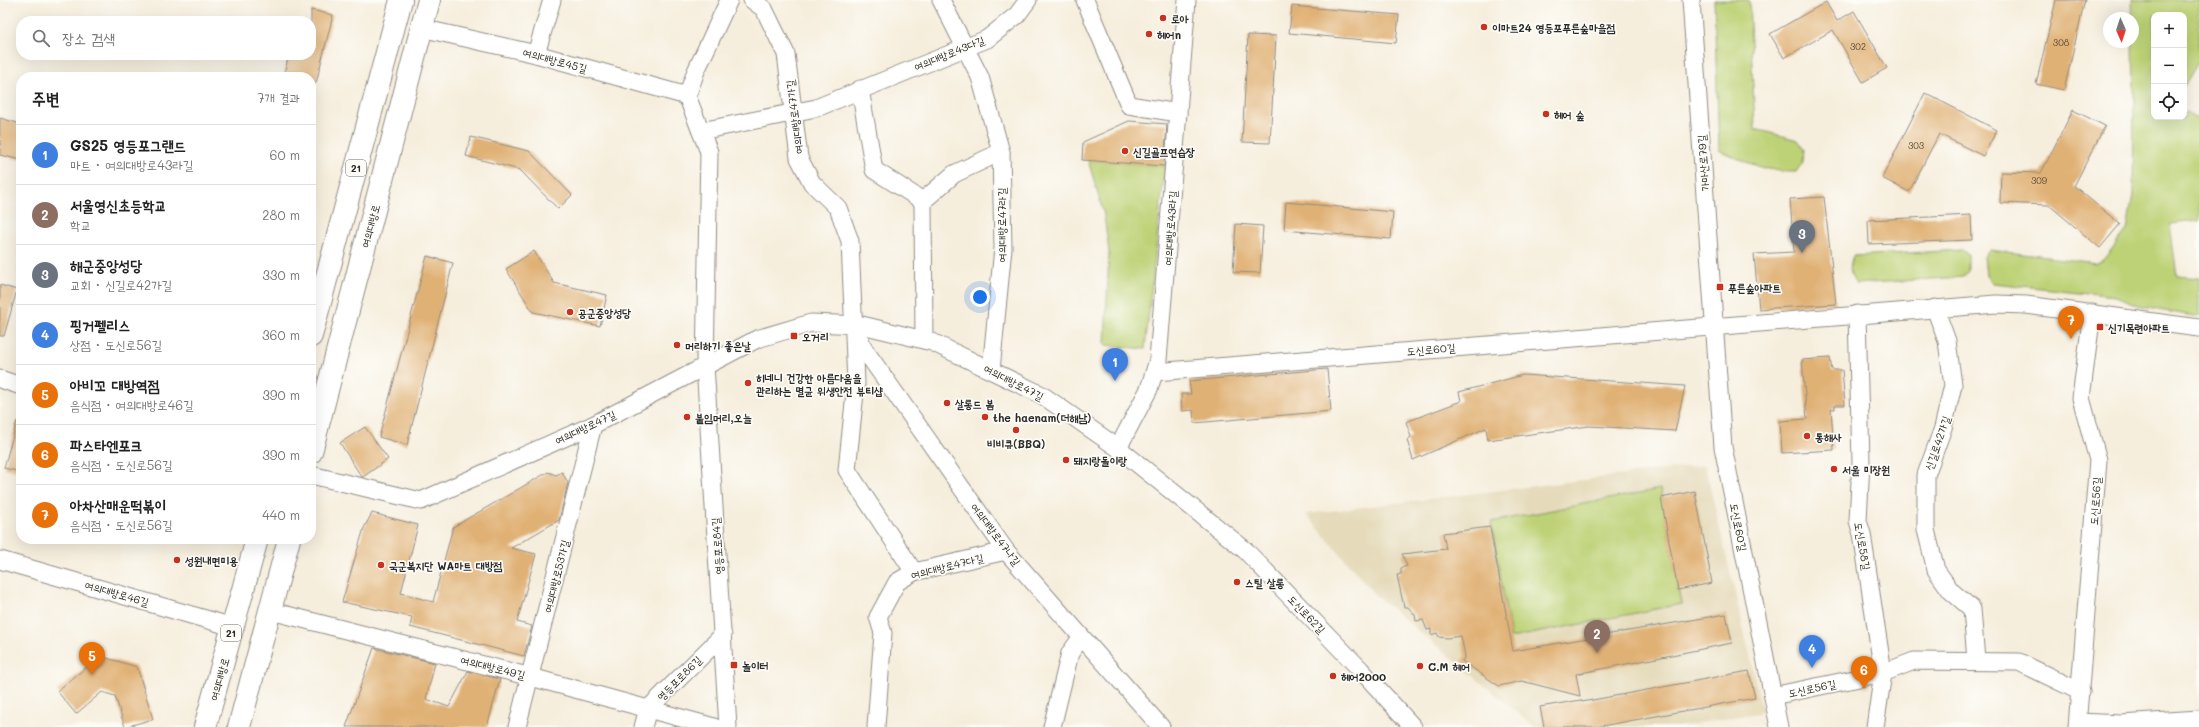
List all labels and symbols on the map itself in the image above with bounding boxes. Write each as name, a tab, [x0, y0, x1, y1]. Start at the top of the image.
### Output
place label: 로아	[1171, 11, 1189, 26]
north arrow	[2103, 12, 2139, 48]
marker: 로아	[1158, 13, 1168, 23]
place label: 이마트24 영등포푸른숲마을점	[1492, 20, 1615, 35]
marker: 이마트24 영등포푸른숲마을점	[1479, 22, 1489, 32]
place label: 헤어n	[1157, 27, 1181, 42]
marker: 헤어n	[1144, 29, 1154, 39]
street label: 여의대방로43다길	[911, 32, 987, 74]
house number: 308	[2053, 37, 2070, 48]
house number: 302	[1850, 41, 1866, 52]
street label: 여의대방로45길	[521, 44, 589, 76]
street label: 여의대방로47가길	[782, 79, 806, 155]
place label: 헤어 숲	[1554, 107, 1585, 122]
marker: 헤어 숲	[1541, 109, 1551, 119]
street label: 가마산로79길	[1694, 134, 1712, 192]
house number: 303	[1908, 140, 1924, 151]
place label: 신길골프연습장	[1133, 144, 1195, 159]
marker: 신길골프연습장	[1120, 146, 1130, 156]
road number: 21	[346, 160, 366, 176]
house number: 309	[2031, 175, 2048, 186]
street label: 여의대방로47라길	[994, 188, 1009, 262]
street label: 여의대방로43라길	[1160, 190, 1180, 266]
street label: 여의대방로	[357, 203, 383, 249]
pin: 3	[1789, 220, 1815, 253]
place label: 푸른숲아파트	[1728, 280, 1781, 295]
marker: 푸른숲아파트	[1715, 282, 1725, 292]
your location	[970, 287, 990, 307]
place label: 공군중앙성당	[578, 305, 631, 320]
pin: 7	[2058, 306, 2084, 339]
marker: 공군중앙성당	[565, 307, 575, 317]
place label: 신기목련아파트	[2108, 320, 2170, 335]
marker: 신기목련아파트	[2095, 322, 2105, 332]
place label: 오거리	[802, 329, 829, 344]
marker: 오거리	[789, 331, 799, 341]
place label: 머리하기 좋은날	[685, 338, 751, 353]
street label: 도신로60길	[1406, 339, 1456, 359]
marker: 머리하기 좋은날	[672, 340, 682, 350]
pin: 1	[1102, 348, 1128, 381]
street label: 여의대방로47길	[981, 360, 1047, 404]
place label: 히네니 건강한 아름다움을 관리하는 멸균 위생안전 뷰티샵	[756, 370, 883, 398]
marker: 히네니 건강한 아름다움을 관리하는 멸균 위생안전 뷰티샵	[743, 378, 753, 388]
place label: 살롱드 봄	[955, 396, 995, 411]
marker: 살롱드 봄	[942, 398, 952, 408]
street label: 여의대방로47길	[552, 406, 618, 448]
place label: 붙임머리,오늘	[695, 410, 752, 425]
place label: the haenam(더해남)	[993, 410, 1091, 425]
marker: 붙임머리,오늘	[682, 412, 692, 422]
marker: the haenam(더해남)	[980, 412, 990, 422]
street label: 신길로42가길	[1921, 414, 1953, 472]
marker: 비비큐(BBQ)	[1011, 425, 1021, 435]
place label: 통해사	[1815, 429, 1842, 444]
marker: 통해사	[1802, 431, 1812, 441]
place label: 비비큐(BBQ)	[987, 436, 1045, 451]
place label: 돼지랑돌이랑	[1073, 453, 1127, 468]
marker: 돼지랑돌이랑	[1061, 455, 1071, 465]
place label: 서울 미장원	[1842, 462, 1890, 477]
marker: 서울 미장원	[1829, 464, 1839, 474]
street label: 도신로56길	[2086, 476, 2104, 526]
street label: 여의대방로47나길	[968, 500, 1025, 568]
street label: 도신로60길	[1727, 502, 1751, 553]
street label: 영등포로84길	[708, 517, 726, 575]
street label: 도신로58길	[1851, 521, 1875, 571]
street label: 여의대방로53가길	[540, 538, 572, 614]
street label: 여의대방로47다길	[909, 550, 985, 582]
place label: 성원내면미용	[185, 553, 238, 568]
marker: 성원내면미용	[172, 555, 182, 565]
place label: 국군복지단 WA마트 대방점	[389, 558, 503, 573]
marker: 국군복지단 WA마트 대방점	[376, 560, 386, 570]
place label: 스틸 살롱	[1245, 575, 1285, 590]
street label: 여의대방로46길	[83, 577, 151, 609]
marker: 스틸 살롱	[1232, 577, 1242, 587]
street label: 도신로62길	[1285, 591, 1329, 637]
pin: 2	[1584, 620, 1610, 653]
road number: 21	[221, 625, 241, 641]
pin: 4	[1799, 635, 1825, 668]
pin: 5	[79, 642, 105, 675]
street label: 여의대방로49길	[459, 652, 527, 682]
street label: 영등포로86길	[653, 652, 705, 704]
street label: 여의대방로	[206, 656, 232, 702]
pin: 6	[1851, 656, 1877, 689]
place label: 놀이터	[742, 658, 769, 673]
place label: C.M 헤어	[1428, 659, 1470, 674]
marker: 놀이터	[729, 660, 739, 670]
marker: C.M 헤어	[1415, 661, 1425, 671]
place label: 헤어2000	[1341, 669, 1386, 684]
marker: 헤어2000	[1328, 671, 1338, 681]
street label: 도신로56길	[1787, 676, 1837, 700]

